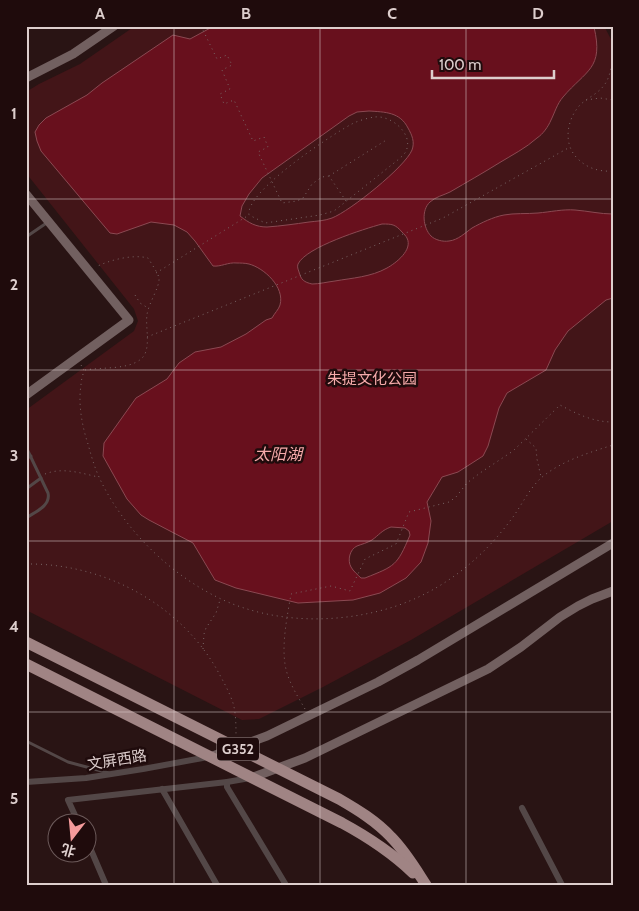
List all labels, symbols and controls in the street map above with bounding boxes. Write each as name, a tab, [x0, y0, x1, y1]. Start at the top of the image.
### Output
text: A	[95, 4, 105, 23]
text: B	[241, 4, 251, 23]
text: C	[387, 4, 397, 23]
text: D	[532, 4, 544, 23]
scale bar	[432, 48, 554, 80]
text: 100 m	[439, 56, 481, 74]
text: 1	[11, 104, 17, 123]
text: 2	[10, 275, 18, 294]
park label: 朱提文化公园	[327, 370, 417, 388]
water label: 太阳湖	[254, 445, 305, 464]
text: 3	[10, 446, 18, 465]
text: 4	[9, 617, 19, 636]
road number: G352	[217, 738, 259, 761]
street label: 文屏西路	[86, 746, 148, 774]
text: 5	[10, 789, 18, 808]
north arrow	[48, 814, 98, 864]
text: 北	[59, 840, 78, 861]

